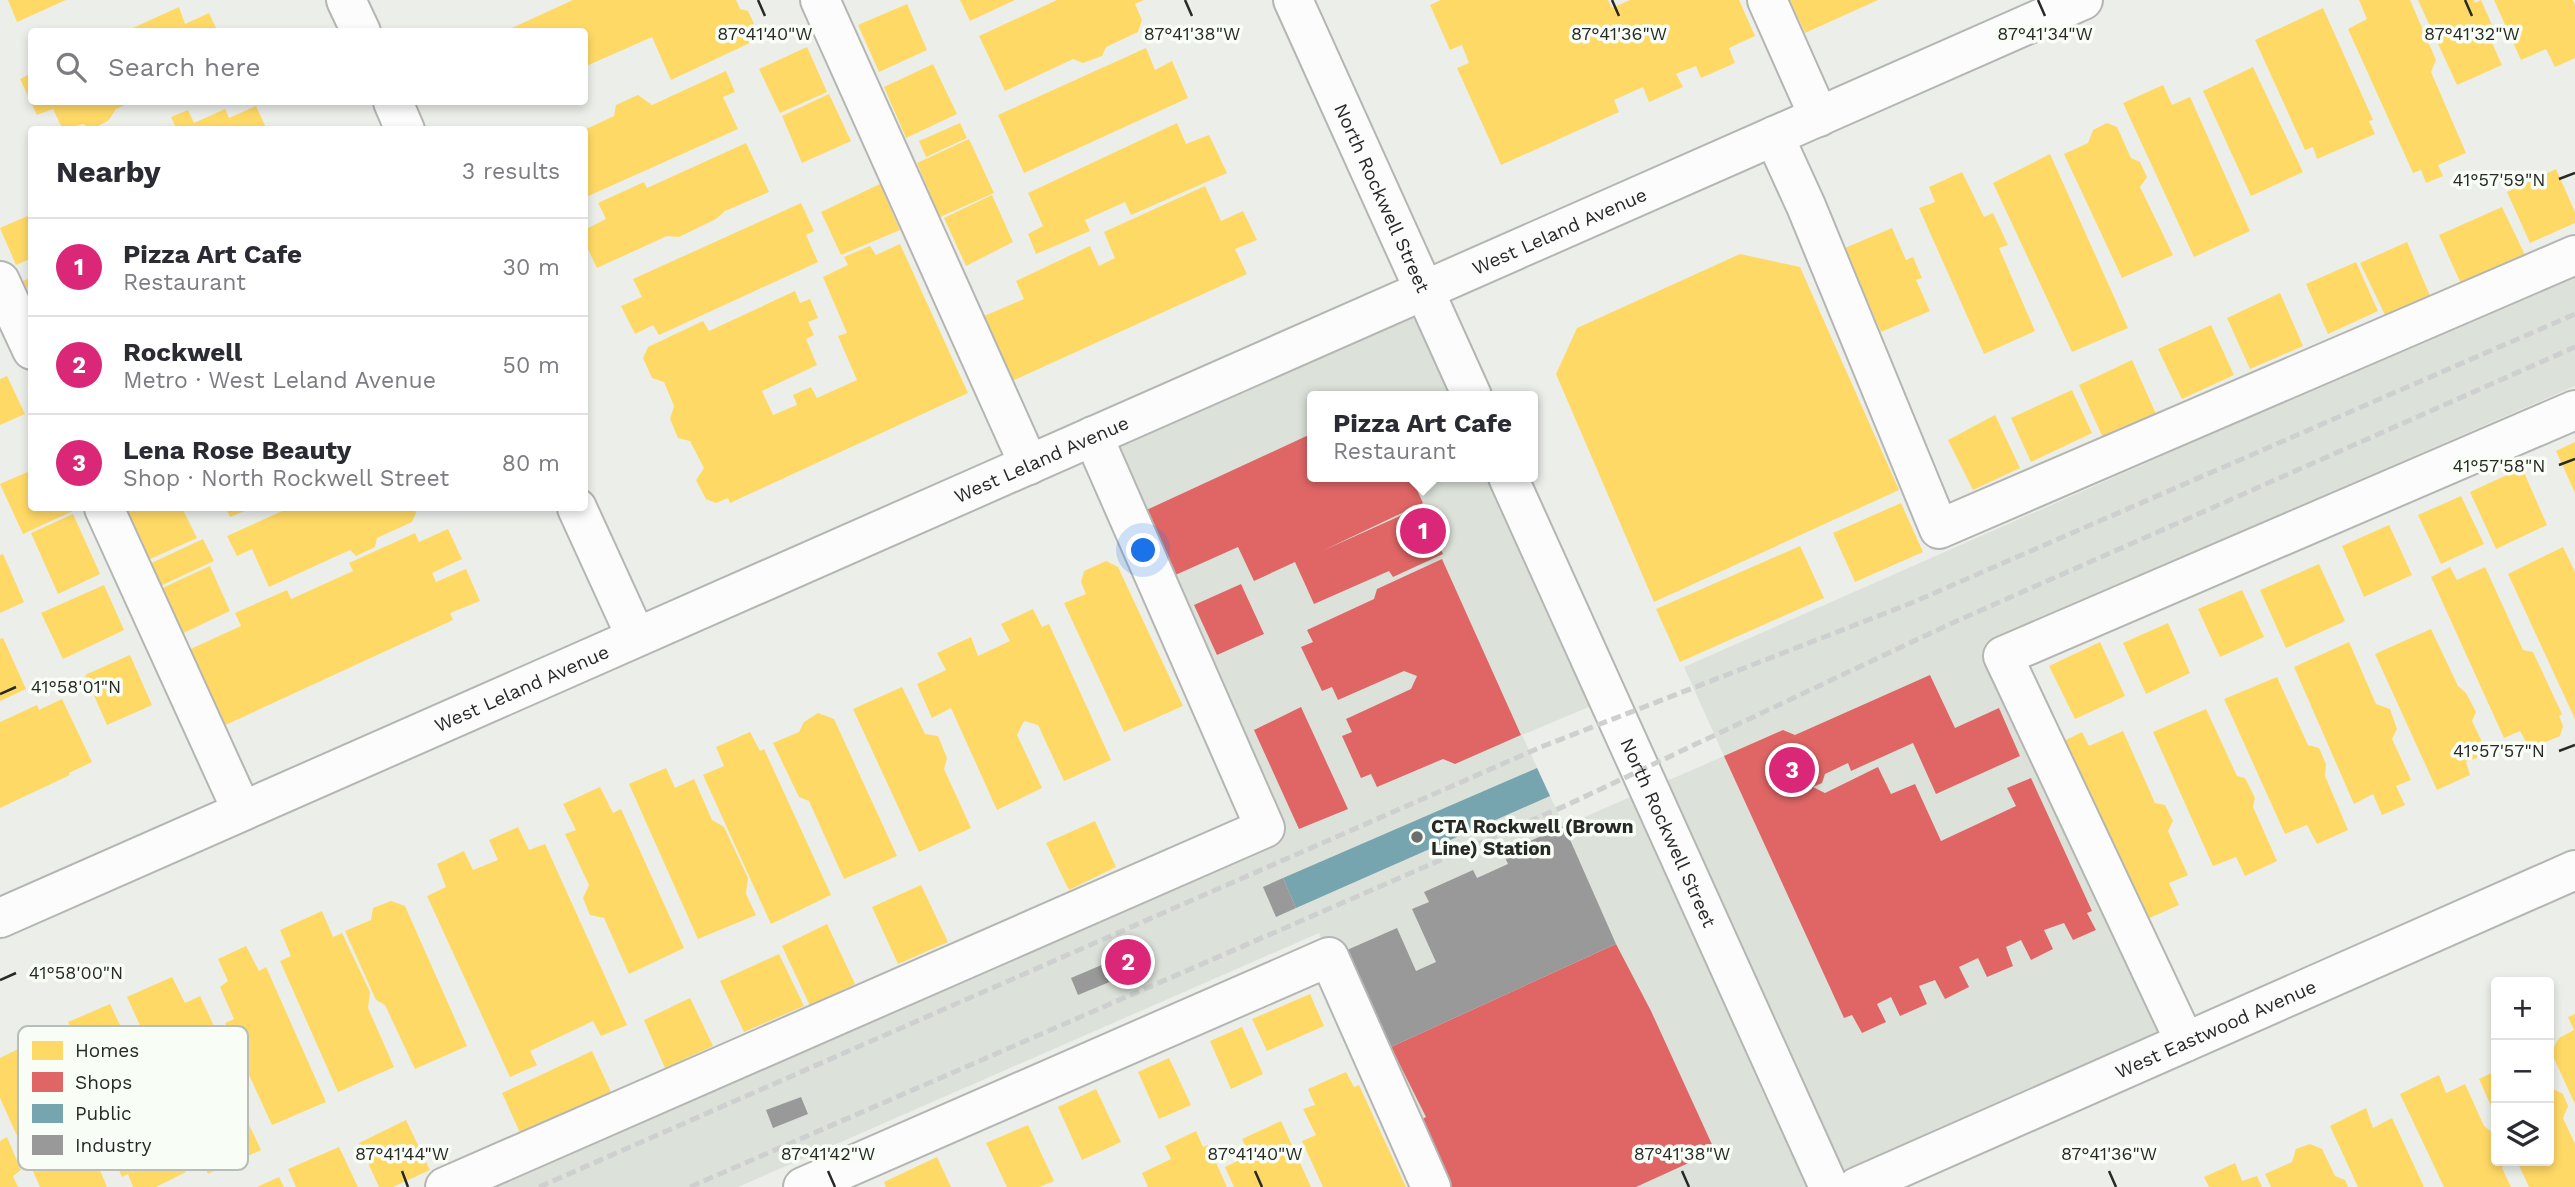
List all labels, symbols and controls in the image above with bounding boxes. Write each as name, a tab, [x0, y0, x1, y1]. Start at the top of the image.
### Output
text: 87°41'40"W	[717, 23, 813, 44]
text: 87°41'38"W	[1144, 23, 1240, 44]
text: 87°41'36"W	[1571, 23, 1667, 44]
text: 87°41'34"W	[1997, 23, 2093, 44]
text: 87°41'32"W	[2424, 23, 2520, 44]
search box	[28, 28, 588, 105]
icon: search	[52, 48, 90, 86]
text: Search here	[108, 52, 260, 82]
street label: North Rockwell Street	[1329, 100, 1435, 296]
text: Nearby	[56, 154, 161, 189]
text: 3 results	[462, 158, 560, 185]
text: 41°57'59"N	[2453, 169, 2545, 190]
street label: West Leland Avenue	[1469, 183, 1650, 280]
text: Pizza Art Cafe	[123, 239, 302, 269]
text: 1	[74, 254, 84, 281]
text: 30 m	[503, 254, 560, 281]
text: Restaurant	[123, 269, 246, 296]
text: Rockwell	[123, 337, 242, 367]
text: 2	[72, 352, 86, 379]
text: 50 m	[503, 352, 560, 379]
text: Metro · West Leland Avenue	[123, 367, 436, 394]
popup	[1307, 391, 1538, 482]
text: Pizza Art Cafe	[1333, 408, 1512, 438]
street label: West Leland Avenue	[951, 411, 1132, 508]
text: Lena Rose Beauty	[123, 435, 352, 465]
text: Restaurant	[1333, 438, 1456, 465]
text: 3	[72, 450, 86, 477]
text: 80 m	[502, 450, 560, 477]
text: 41°57'58"N	[2453, 455, 2545, 476]
text: Shop · North Rockwell Street	[123, 465, 449, 492]
pin: 1	[1400, 505, 1446, 557]
your location	[1126, 533, 1160, 567]
street label: West Leland Avenue	[431, 640, 613, 737]
text: 41°58'01"N	[31, 676, 121, 697]
street label: North Rockwell Street	[1616, 734, 1721, 931]
text: 41°57'57"N	[2453, 740, 2545, 761]
pin: 3	[1769, 744, 1815, 796]
place label: CTA Rockwell (Brown Line) Station	[1431, 815, 1633, 860]
marker: CTA Rockwell (Brown Line) Station	[1409, 829, 1425, 845]
pin: 2	[1105, 936, 1151, 988]
text: 41°58'00"N	[29, 962, 123, 983]
street label: West Eastwood Avenue	[2112, 975, 2320, 1084]
map controls	[2491, 977, 2554, 1166]
button: +	[2491, 977, 2554, 1040]
legend	[18, 1026, 248, 1170]
text: Homes	[75, 1039, 139, 1062]
button: −	[2491, 1040, 2554, 1103]
text: Shops	[75, 1071, 132, 1094]
text: Public	[75, 1102, 132, 1125]
button: layers	[2491, 1103, 2554, 1166]
text: Industry	[75, 1134, 152, 1157]
text: 87°41'44"W	[355, 1143, 449, 1164]
text: 87°41'42"W	[781, 1143, 875, 1164]
text: 87°41'40"W	[1207, 1143, 1303, 1164]
text: 87°41'38"W	[1634, 1143, 1730, 1164]
text: 87°41'36"W	[2061, 1143, 2157, 1164]

